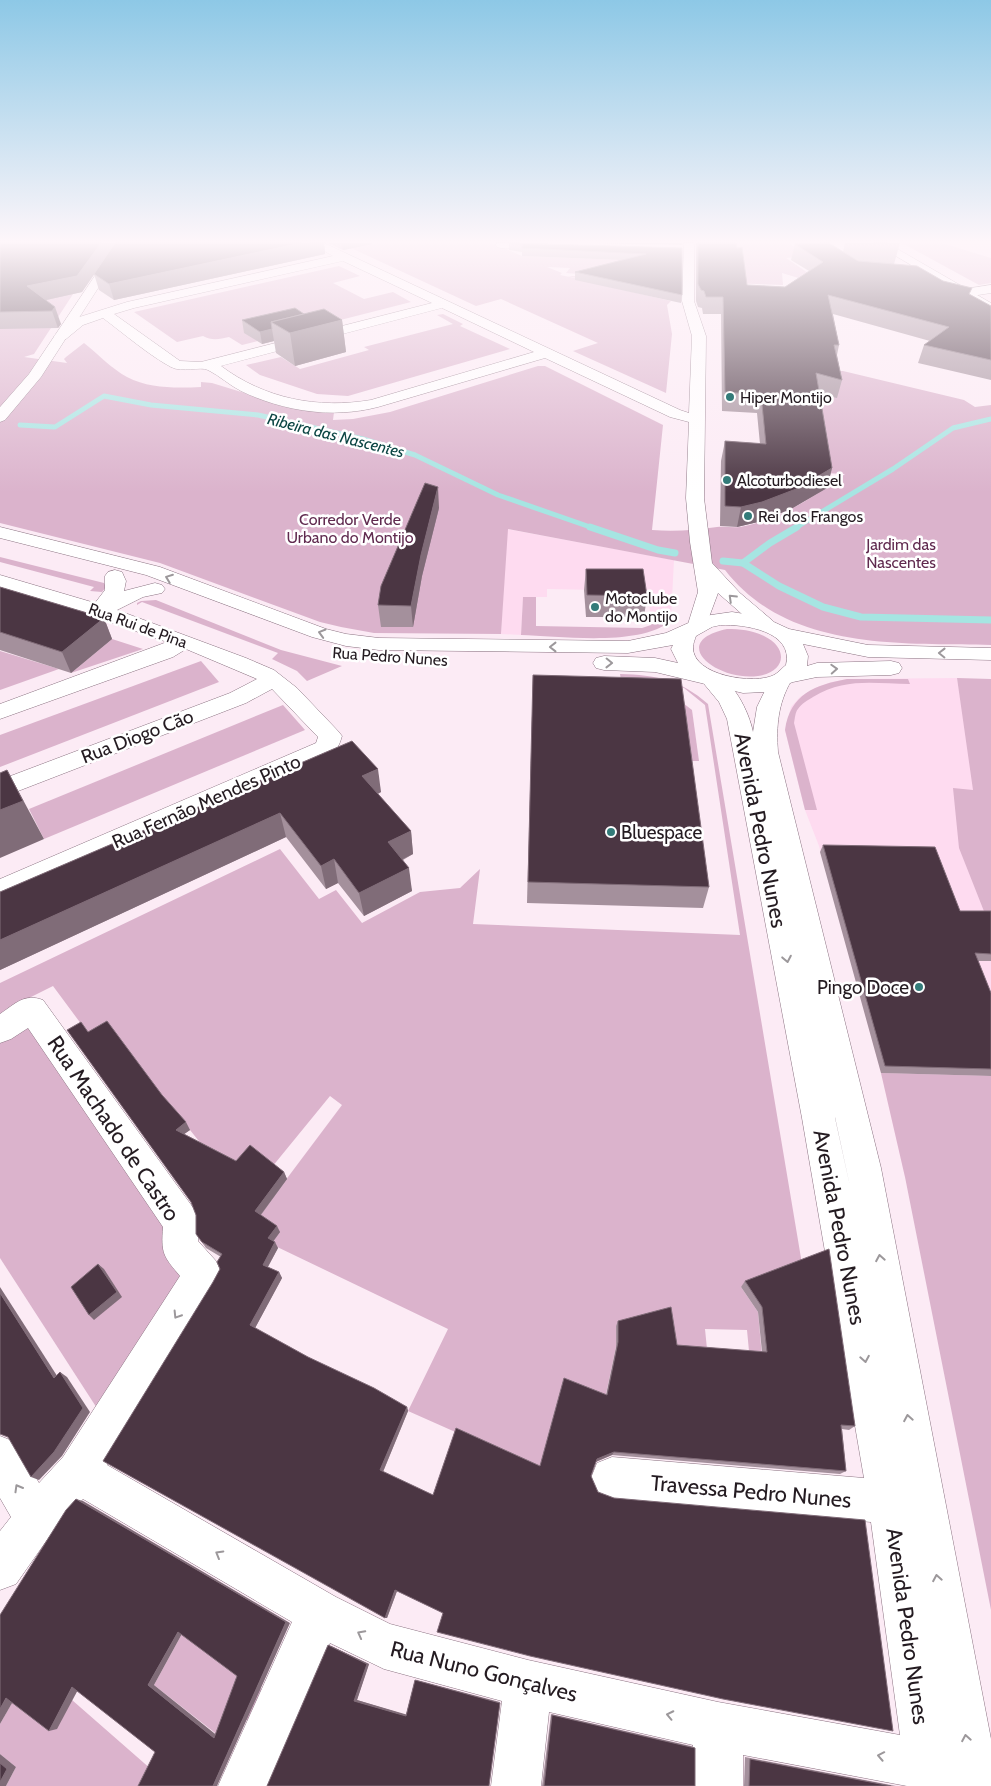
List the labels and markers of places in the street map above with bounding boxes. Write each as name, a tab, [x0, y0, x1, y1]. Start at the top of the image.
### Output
place label: Hiper Montijo	[740, 388, 832, 407]
marker: Hiper Montijo	[724, 391, 736, 403]
place label: Alcoturbodiesel	[737, 471, 842, 490]
marker: Alcoturbodiesel	[721, 474, 733, 486]
place label: Rei dos Frangos	[758, 507, 863, 526]
marker: Rei dos Frangos	[742, 510, 754, 522]
place label: Motoclube do Montijo	[605, 589, 678, 626]
marker: Motoclube do Montijo	[589, 601, 601, 613]
place label: Bluespace	[621, 821, 702, 844]
marker: Bluespace	[605, 826, 617, 838]
place label: Pingo Doce	[817, 976, 909, 999]
marker: Pingo Doce	[913, 981, 925, 993]

